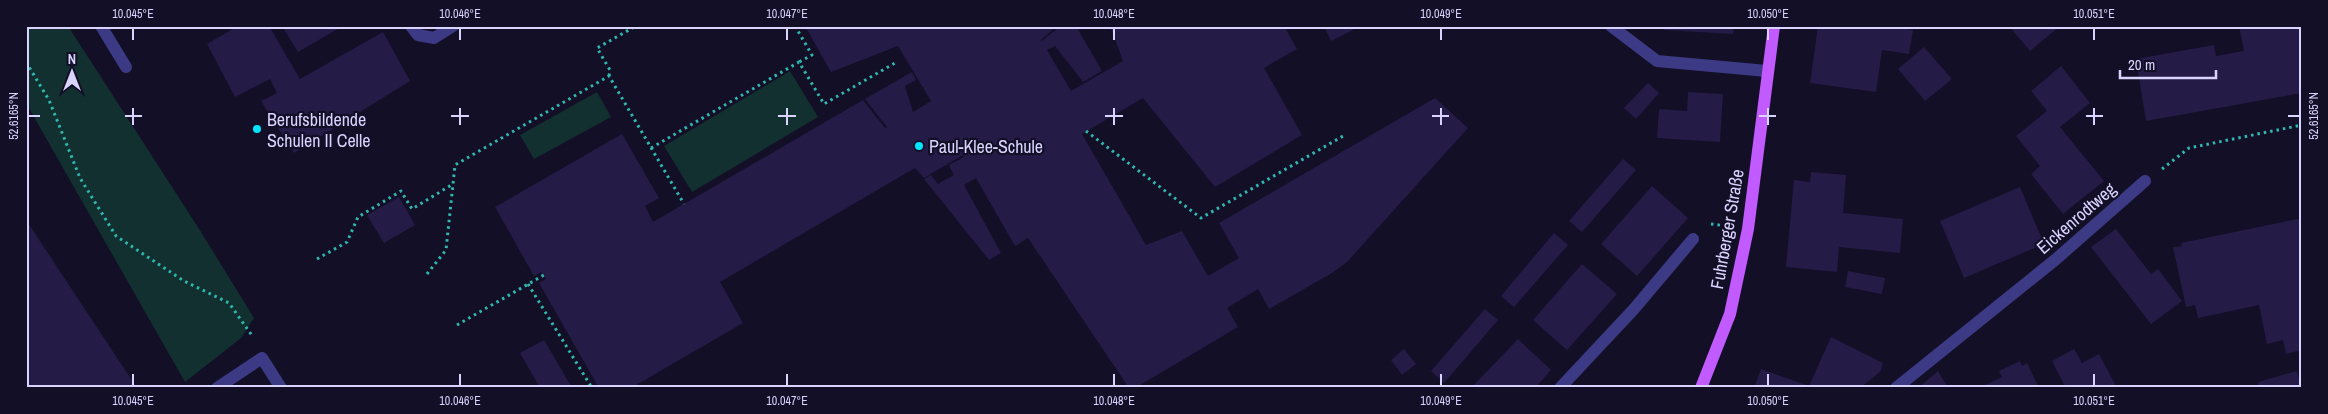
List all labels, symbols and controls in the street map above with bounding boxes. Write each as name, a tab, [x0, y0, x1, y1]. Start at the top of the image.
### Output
text: 10.045°E	[112, 6, 154, 22]
text: 10.046°E	[439, 6, 481, 22]
text: 10.047°E	[766, 6, 808, 22]
text: 10.048°E	[1093, 6, 1135, 22]
text: 10.049°E	[1420, 6, 1462, 22]
text: 10.050°E	[1747, 6, 1789, 22]
text: 10.051°E	[2073, 6, 2115, 22]
north arrow	[48, 48, 98, 98]
scale bar	[2120, 48, 2217, 80]
text: N	[68, 50, 76, 68]
text: 20 m	[2128, 54, 2155, 75]
text: 52.6165°N	[6, 92, 22, 140]
text: 52.6165°N	[2306, 92, 2322, 140]
place label: Berufsbildende Schulen II Celle	[267, 107, 370, 153]
marker: Berufsbildende Schulen II Celle	[251, 123, 263, 135]
place label: Paul-Klee-Schule	[929, 134, 1043, 159]
marker: Paul-Klee-Schule	[913, 140, 925, 152]
street label: Fuhrberger Straße	[1704, 167, 1750, 291]
street label: Eickenrodtweg	[2031, 176, 2122, 259]
text: 10.045°E	[112, 393, 154, 409]
text: 10.046°E	[439, 393, 481, 409]
text: 10.047°E	[766, 393, 808, 409]
text: 10.048°E	[1093, 393, 1135, 409]
text: 10.049°E	[1420, 393, 1462, 409]
text: 10.050°E	[1747, 393, 1789, 409]
text: 10.051°E	[2073, 393, 2115, 409]

